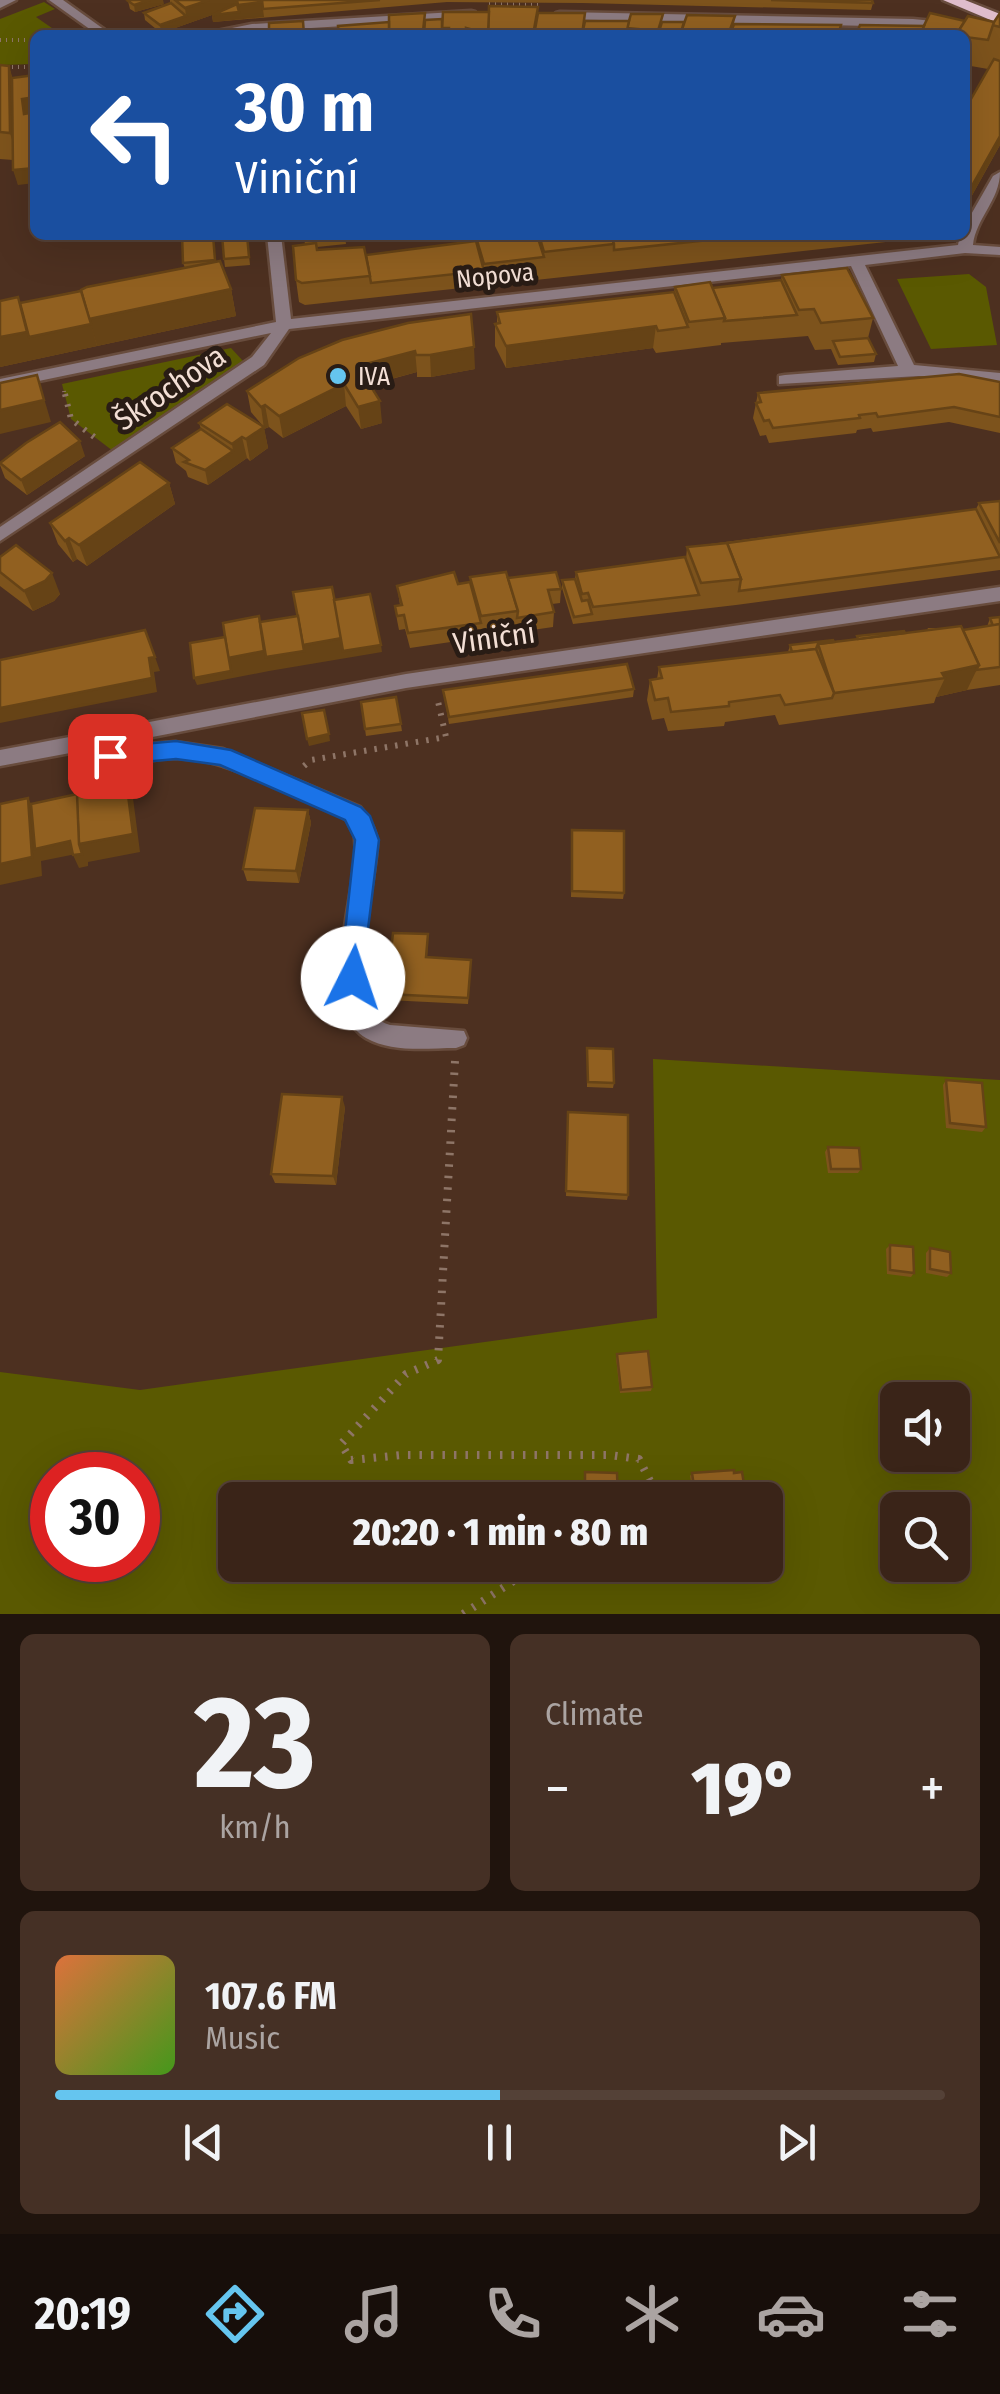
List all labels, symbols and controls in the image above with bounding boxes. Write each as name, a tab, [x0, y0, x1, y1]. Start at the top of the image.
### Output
text: 30 m	[235, 66, 374, 150]
icon: left	[70, 70, 200, 200]
text: Viniční	[235, 151, 359, 205]
street label: Nopova	[455, 257, 535, 295]
street label: Škrochova	[108, 338, 232, 438]
place label: IVA	[358, 362, 390, 392]
marker: IVA	[327, 365, 349, 387]
street label: Viniční	[451, 614, 537, 662]
pin	[68, 714, 153, 799]
icon: arrive	[83, 729, 138, 784]
position arrow	[301, 926, 405, 1030]
map controls	[880, 1382, 970, 1582]
button: sound	[880, 1382, 970, 1472]
speed limit sign: 30	[30, 1452, 160, 1582]
button: search	[880, 1492, 970, 1582]
text: 20:20 · 1 min · 80 m	[353, 1509, 648, 1555]
text: 23	[194, 1665, 316, 1821]
text: Climate	[545, 1695, 644, 1733]
text: 19°	[691, 1744, 798, 1834]
text: −	[545, 1756, 570, 1822]
text: +	[920, 1756, 945, 1822]
text: km/h	[219, 1808, 291, 1846]
text: 107.6 FM	[205, 1973, 337, 2019]
text: Music	[205, 2019, 280, 2057]
icon: previous	[176, 2115, 231, 2170]
icon: pause	[472, 2115, 527, 2170]
icon: next	[769, 2115, 824, 2170]
icon: directions	[200, 2279, 270, 2349]
icon: music	[339, 2279, 409, 2349]
icon: phone	[478, 2279, 548, 2349]
icon: climate	[617, 2279, 687, 2349]
icon: car	[756, 2279, 826, 2349]
icon: filters	[895, 2279, 965, 2349]
text: 20:19	[35, 2287, 131, 2341]

